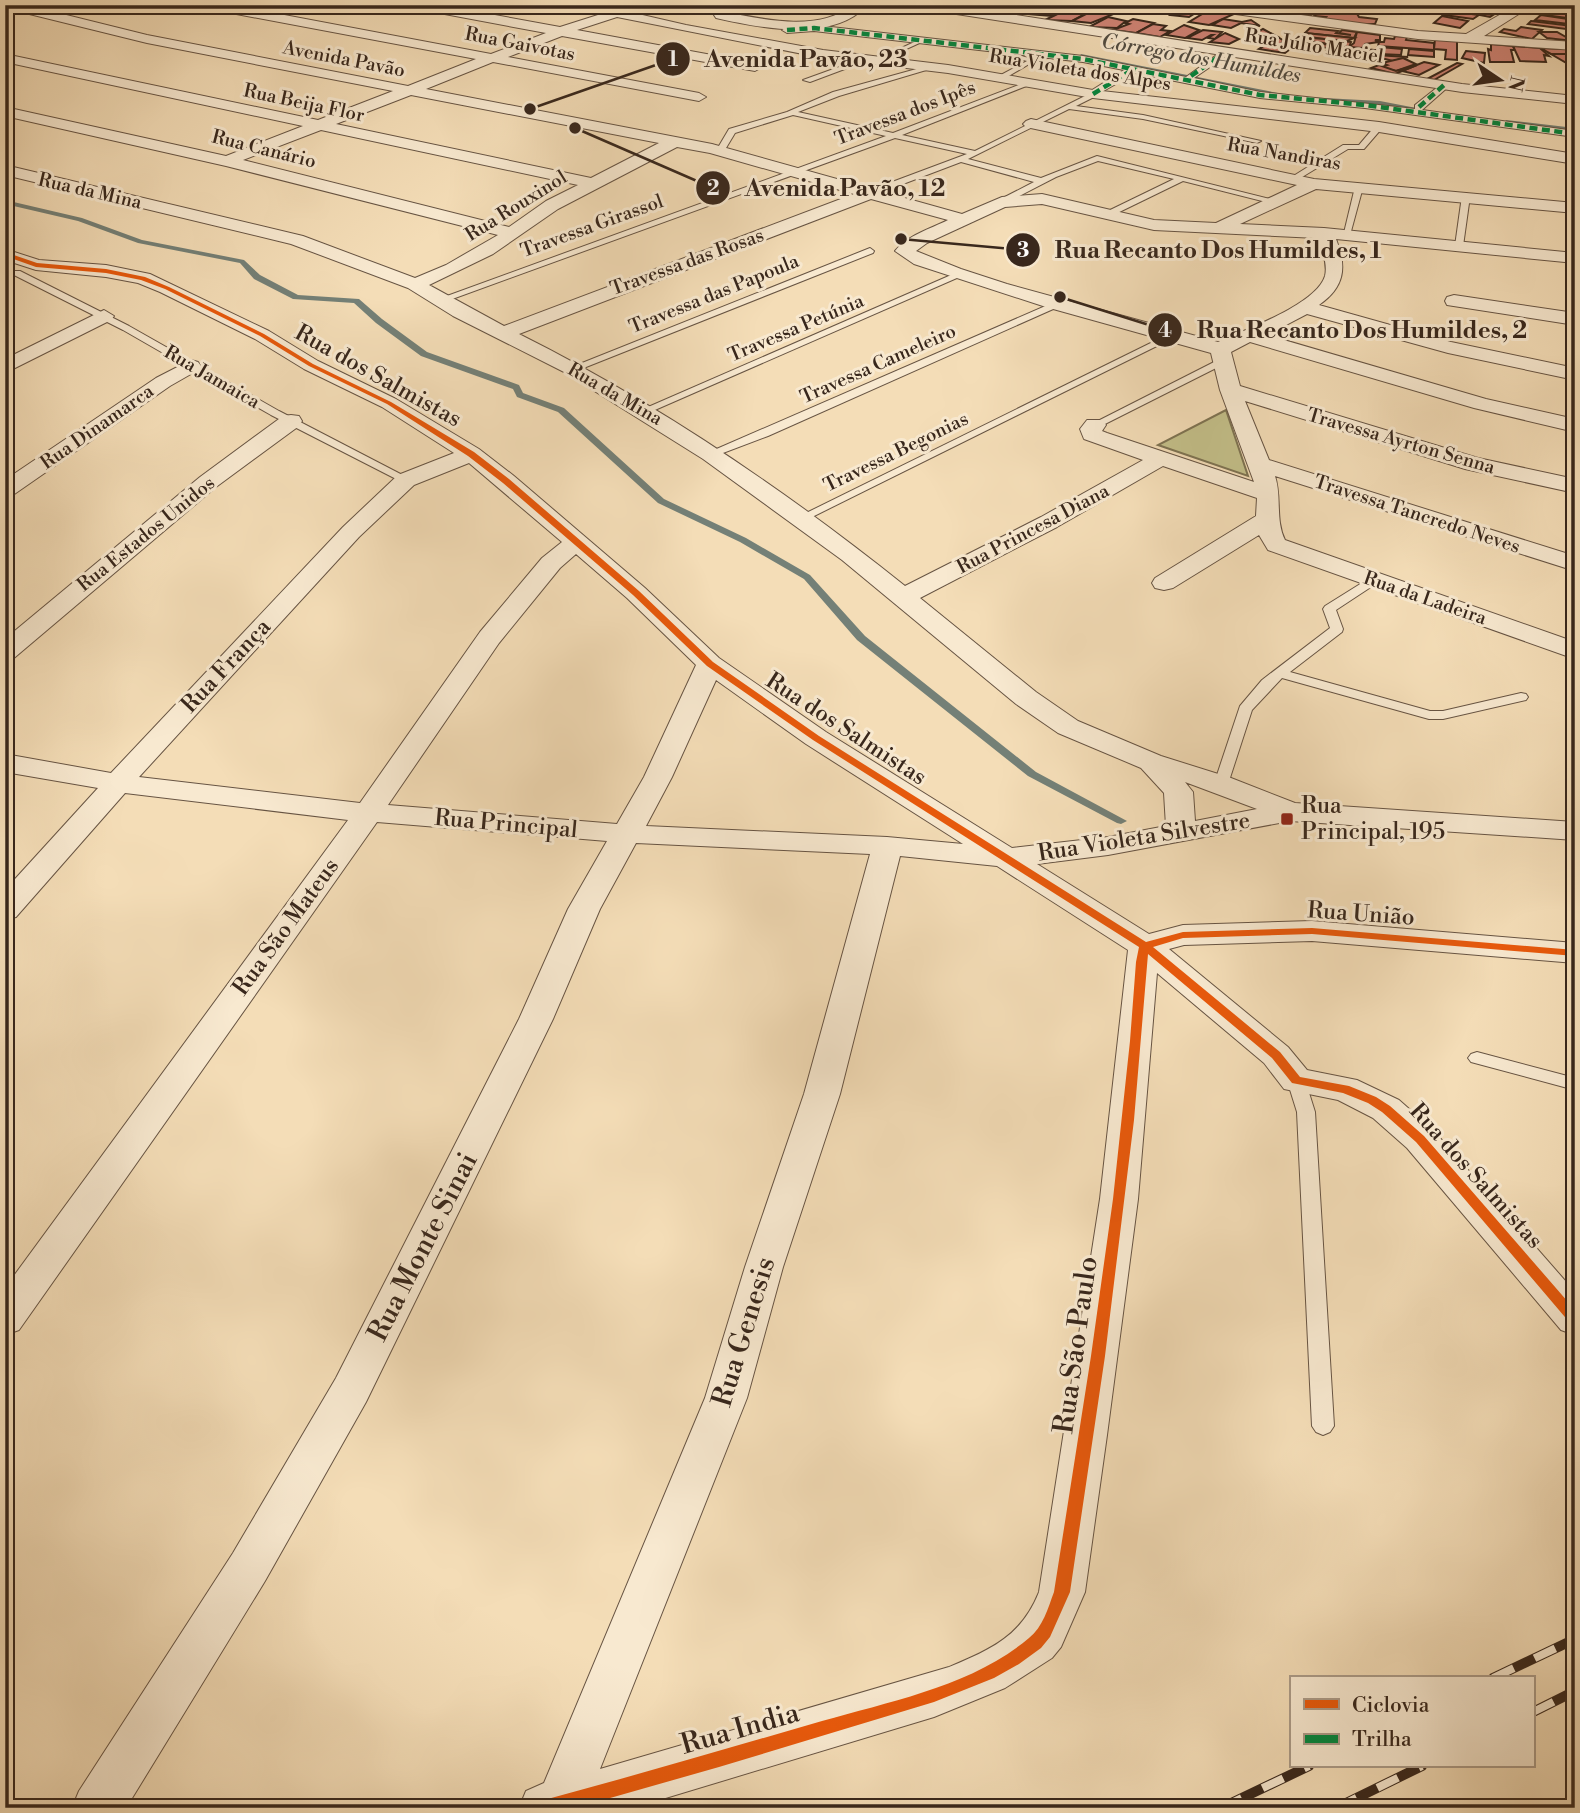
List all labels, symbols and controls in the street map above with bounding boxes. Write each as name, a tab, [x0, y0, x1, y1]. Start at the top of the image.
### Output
street label: Rua Gaivotas	[463, 22, 577, 66]
street label: Rua Júlio Maciel	[1243, 23, 1386, 69]
water label: Córrego dos Humildes	[1099, 29, 1303, 89]
street label: Avenida Pavão	[280, 35, 407, 83]
callout: Avenida Pavão, 23	[655, 36, 921, 81]
street label: Rua Violeta dos Alpes	[987, 44, 1173, 96]
text: Avenida Pavão, 23	[703, 45, 908, 75]
north arrow	[1464, 46, 1534, 116]
text: 1	[668, 47, 678, 73]
text: N	[1502, 74, 1529, 94]
street label: Travessa dos Ipês	[831, 75, 979, 151]
street label: Rua Beija Flor	[241, 78, 367, 128]
street label: Rua Canário	[209, 124, 319, 174]
street label: Rua Nandiras	[1225, 132, 1343, 176]
street label: Rua Rouxinol	[461, 165, 572, 247]
callout: Avenida Pavão, 12	[695, 165, 959, 210]
street label: Rua da Mina	[36, 167, 145, 215]
text: Avenida Pavão, 12	[744, 174, 945, 204]
text: 2	[706, 176, 720, 202]
street label: Travessa Girassol	[517, 189, 667, 263]
street label: Travessa das Rosas	[607, 223, 767, 301]
callout: Rua Recanto Dos Humildes, 1	[1006, 227, 1395, 272]
text: Rua Recanto Dos Humildes, 1	[1055, 236, 1382, 266]
text: 3	[1017, 238, 1029, 264]
street label: Travessa das Papoula	[626, 249, 803, 339]
street label: Travessa Petúnia	[724, 288, 868, 367]
callout: Rua Recanto Dos Humildes, 2	[1147, 307, 1541, 352]
text: Rua Recanto Dos Humildes, 2	[1197, 316, 1527, 346]
text: 4	[1158, 318, 1172, 344]
street label: Rua dos Salmistas	[290, 319, 466, 433]
street label: Travessa Cameleiro	[796, 319, 960, 409]
street label: Rua Jamaica	[160, 340, 265, 414]
street label: Rua da Mina	[563, 357, 667, 431]
street label: Rua Dinamarca	[36, 379, 159, 475]
street label: Travessa Ayrton Senna	[1304, 403, 1498, 479]
street label: Travessa Begonias	[820, 407, 972, 497]
street label: Travessa Tancredo Neves	[1311, 469, 1523, 559]
street label: Rua Estados Unidos	[72, 471, 220, 597]
street label: Rua Princesa Diana	[953, 478, 1114, 579]
street label: Rua da Ladeira	[1360, 566, 1490, 630]
street label: Rua França	[175, 613, 277, 719]
street label: Rua dos Salmistas	[760, 667, 932, 791]
place label: Rua Principal, 195	[1301, 792, 1445, 846]
street label: Rua Principal	[433, 804, 579, 844]
street label: Rua Violeta Silvestre	[1036, 806, 1252, 868]
marker: Rua Principal, 195	[1279, 811, 1295, 827]
street label: Rua São Mateus	[227, 853, 345, 1001]
street label: Rua União	[1306, 896, 1416, 932]
street label: Rua dos Salmistas	[1403, 1097, 1549, 1255]
street label: Rua Monte Sinai	[360, 1147, 486, 1347]
street label: Rua Genesis	[705, 1253, 783, 1411]
street label: Rua São Paulo	[1046, 1254, 1106, 1436]
legend	[1290, 1676, 1534, 1768]
text: Ciclovia	[1352, 1693, 1430, 1719]
street label: Rua India	[677, 1695, 804, 1763]
text: Trilha	[1352, 1727, 1412, 1753]

